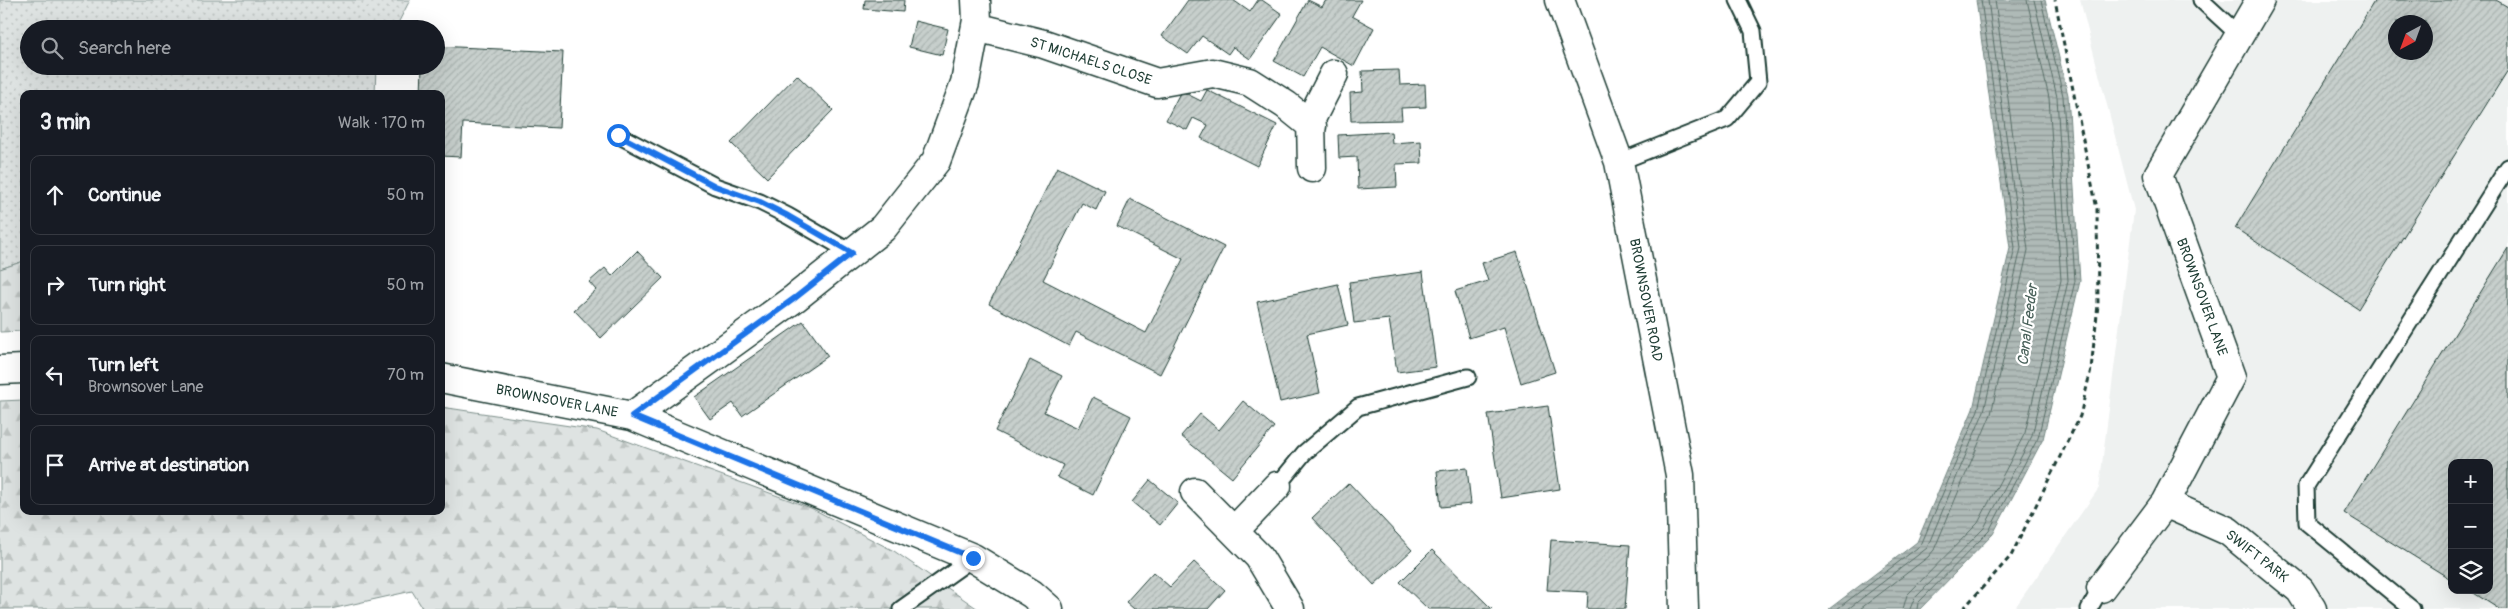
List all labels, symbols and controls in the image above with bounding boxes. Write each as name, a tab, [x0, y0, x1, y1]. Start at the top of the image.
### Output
north arrow	[2388, 15, 2433, 60]
search box	[20, 20, 445, 75]
street label: ST MICHAELS CLOSE	[1028, 33, 1154, 89]
icon: search	[38, 34, 66, 62]
text: Search here	[78, 36, 171, 60]
text: 3 min	[40, 109, 90, 136]
text: Walk · 170 m	[338, 113, 425, 133]
route start	[607, 124, 630, 147]
icon: ahead	[41, 181, 69, 209]
text: Continue	[88, 183, 161, 207]
text: 50 m	[387, 185, 424, 205]
street label: BROWNSOVER LANE	[2173, 236, 2231, 358]
street label: BROWNSOVER ROAD	[1626, 237, 1666, 363]
icon: right	[41, 271, 69, 299]
text: Turn right	[88, 273, 166, 297]
text: 50 m	[387, 275, 424, 295]
water label: Canal Feeder	[2014, 282, 2043, 367]
text: Turn left	[88, 353, 158, 377]
icon: left	[41, 361, 69, 389]
text: 70 m	[387, 365, 424, 385]
text: Brownsover Lane	[88, 377, 203, 397]
street label: BROWNSOVER LANE	[495, 381, 619, 421]
icon: arrive	[41, 451, 69, 479]
text: Arrive at destination	[88, 453, 249, 477]
map controls	[2448, 459, 2493, 594]
button: +	[2448, 459, 2493, 504]
button: −	[2448, 504, 2493, 549]
street label: SWIFT PARK	[2222, 526, 2292, 586]
route end	[962, 547, 985, 570]
button: layers	[2448, 549, 2493, 594]

